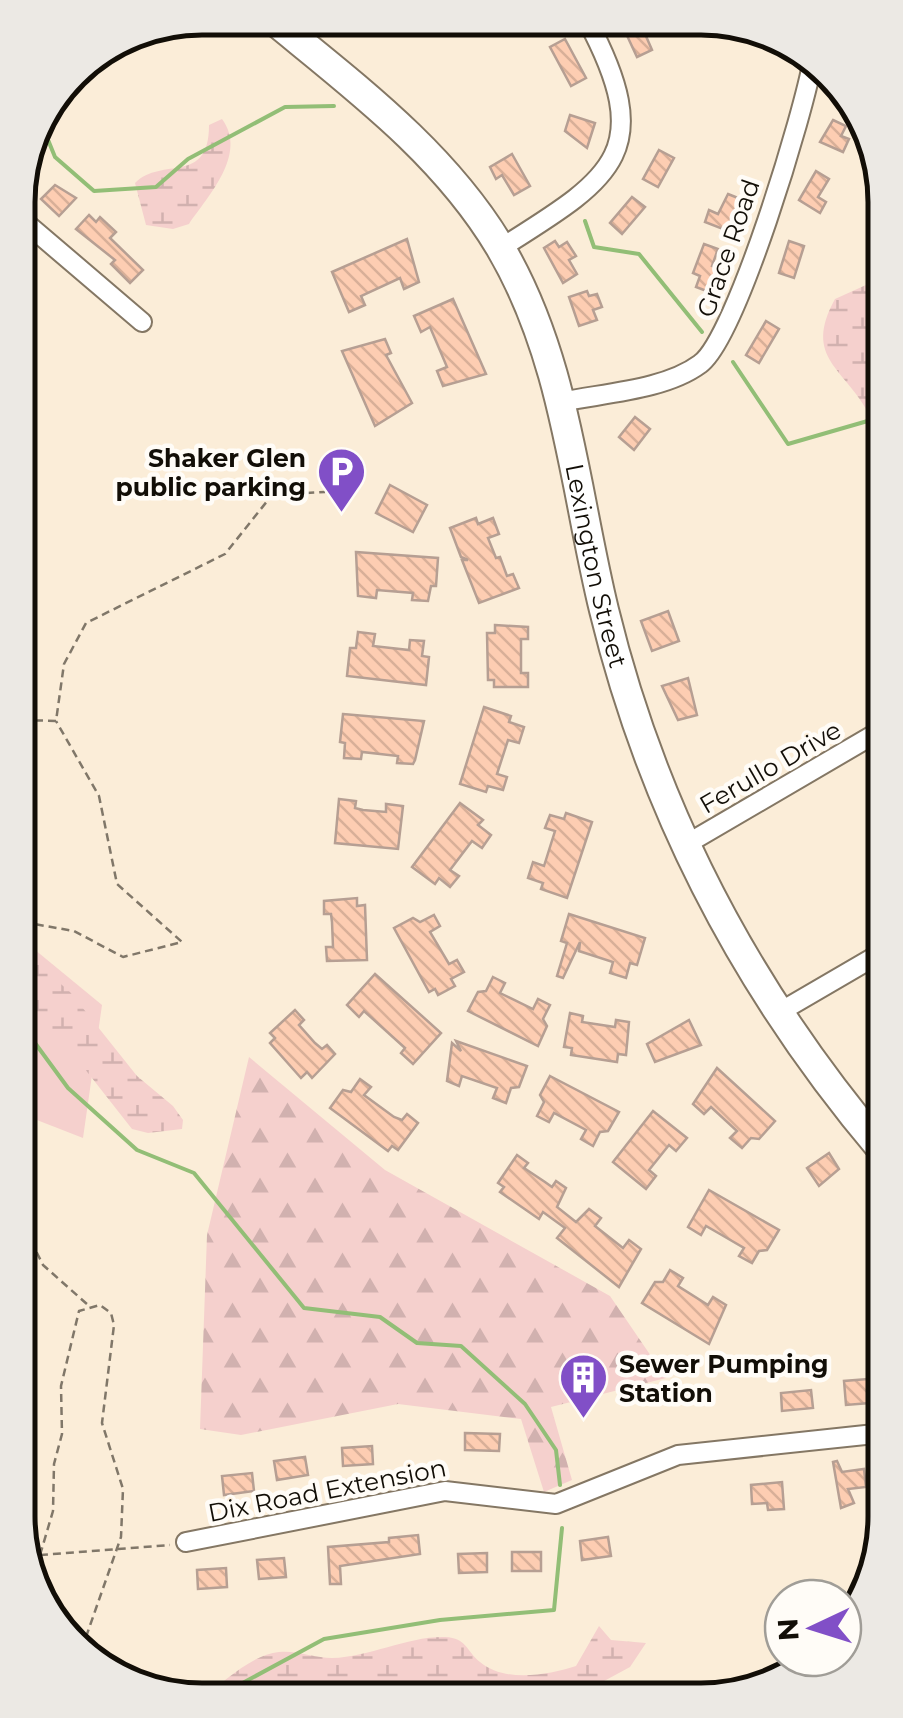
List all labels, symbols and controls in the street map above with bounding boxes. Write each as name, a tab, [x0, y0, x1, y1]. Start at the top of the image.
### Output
street label: Grace Road	[690, 175, 766, 321]
place label: Shaker Glen public parking	[116, 443, 306, 502]
parking icon: Shaker Glen public parking	[315, 446, 367, 514]
street label: Lexington Street	[559, 461, 634, 671]
street label: Ferullo Drive	[694, 714, 846, 820]
place label: Sewer Pumping Station	[619, 1349, 829, 1408]
building icon: Sewer Pumping Station	[558, 1352, 610, 1420]
street label: Dix Road Extension	[205, 1452, 449, 1528]
north arrow	[763, 1578, 863, 1678]
text: N	[770, 1617, 806, 1642]

